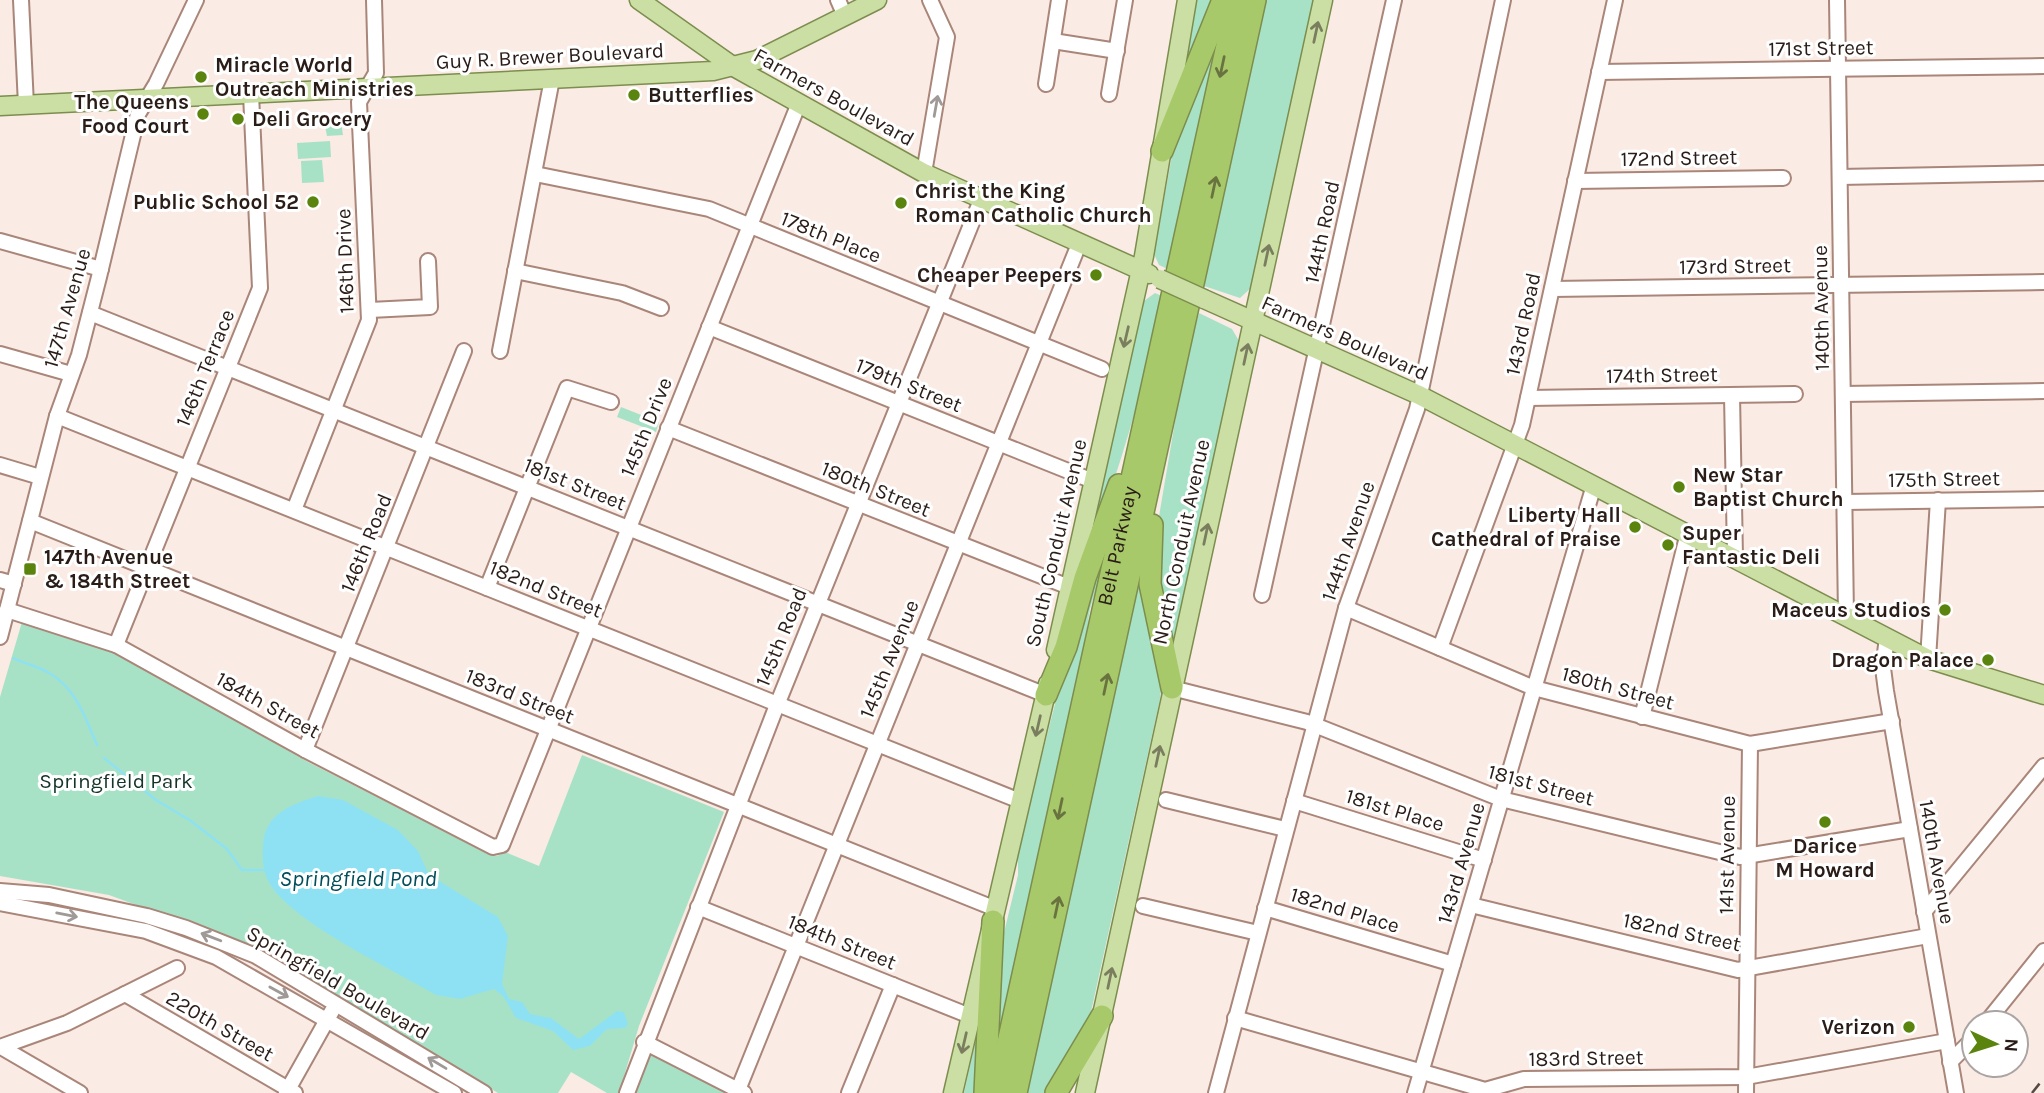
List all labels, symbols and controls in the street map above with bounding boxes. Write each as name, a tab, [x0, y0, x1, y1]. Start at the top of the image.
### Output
one-way arrow	[1310, 21, 1323, 44]
street label: 171st Street	[1768, 35, 1874, 61]
street label: Guy R. Brewer Boulevard	[435, 38, 665, 74]
street label: Farmers Boulevard	[750, 43, 918, 151]
place label: Miracle World Outreach Ministries	[215, 53, 414, 101]
one-way arrow	[1215, 55, 1228, 78]
marker: Miracle World Outreach Ministries	[193, 69, 209, 85]
place label: Butterflies	[648, 83, 754, 107]
marker: Butterflies	[626, 87, 642, 103]
place label: The Queens Food Court	[74, 90, 189, 138]
one-way arrow	[929, 95, 943, 118]
marker: The Queens Food Court	[195, 106, 211, 122]
place label: Deli Grocery	[252, 107, 372, 131]
marker: Deli Grocery	[230, 111, 246, 127]
street label: 172nd Street	[1620, 145, 1738, 171]
one-way arrow	[1208, 176, 1221, 198]
street label: 144th Road	[1299, 178, 1345, 286]
place label: Christ the King Roman Catholic Church	[915, 179, 1152, 227]
place label: Public School 52	[133, 190, 299, 214]
marker: Public School 52	[305, 194, 321, 210]
marker: Christ the King Roman Catholic Church	[893, 195, 909, 211]
street label: 178th Place	[777, 206, 885, 268]
street label: 146th Drive	[331, 208, 359, 314]
one-way arrow	[1262, 244, 1275, 266]
street label: 147th Avenue	[38, 245, 96, 371]
street label: 140th Avenue	[1808, 245, 1834, 371]
street label: 173rd Street	[1679, 253, 1791, 279]
place label: Cheaper Peepers	[917, 263, 1082, 287]
marker: Cheaper Peepers	[1088, 267, 1104, 283]
street label: 143rd Road	[1500, 270, 1546, 378]
street label: Farmers Boulevard	[1258, 290, 1432, 386]
street label: 146th Terrace	[171, 306, 239, 430]
one-way arrow	[1119, 325, 1133, 348]
one-way arrow	[1239, 343, 1253, 366]
street label: 179th Street	[852, 353, 966, 417]
street label: 174th Street	[1606, 362, 1718, 388]
street label: 145th Drive	[615, 374, 677, 480]
street label: South Conduit Avenue	[1020, 437, 1092, 649]
street label: North Conduit Avenue	[1147, 437, 1215, 647]
street label: 181st Street	[520, 453, 630, 515]
street label: 180th Street	[818, 456, 934, 522]
place label: New Star Baptist Church	[1693, 463, 1844, 511]
street label: 175th Street	[1888, 466, 2000, 492]
street label: 144th Avenue	[1316, 478, 1380, 604]
marker: New Star Baptist Church	[1671, 479, 1687, 495]
street label: Belt Parkway	[1092, 484, 1142, 608]
street label: 146th Road	[335, 490, 397, 596]
place label: Liberty Hall Cathedral of Praise	[1431, 503, 1621, 551]
marker: Liberty Hall Cathedral of Praise	[1627, 519, 1643, 535]
place label: Super Fantastic Deli	[1682, 521, 1820, 569]
one-way arrow	[1200, 523, 1214, 546]
marker: Super Fantastic Deli	[1660, 537, 1676, 553]
place label: 147th Avenue & 184th Street	[44, 545, 190, 593]
street label: 182nd Street	[486, 555, 606, 623]
marker: 147th Avenue & 184th Street	[22, 561, 38, 577]
street label: 145th Road	[750, 584, 812, 690]
street label: 145th Avenue	[854, 596, 924, 722]
place label: Maceus Studios	[1771, 598, 1931, 622]
marker: Maceus Studios	[1937, 602, 1953, 618]
place label: Dragon Palace	[1831, 648, 1974, 672]
marker: Dragon Palace	[1980, 652, 1996, 668]
street label: 180th Street	[1559, 661, 1677, 715]
street label: 183rd Street	[462, 663, 578, 729]
street label: 184th Street	[212, 667, 324, 743]
one-way arrow	[1099, 673, 1113, 696]
one-way arrow	[1031, 714, 1044, 737]
one-way arrow	[1151, 745, 1165, 768]
street label: 181st Street	[1486, 759, 1597, 811]
park label: Springfield Park	[39, 769, 193, 793]
street label: 181st Place	[1343, 784, 1447, 836]
street label: 141st Avenue	[1714, 795, 1740, 915]
one-way arrow	[1052, 797, 1066, 820]
street label: 140th Avenue	[1914, 798, 1960, 926]
street label: 143rd Avenue	[1432, 800, 1490, 926]
marker: Darice M Howard	[1817, 814, 1833, 830]
place label: Darice M Howard	[1775, 834, 1875, 882]
water label: Springfield Pond	[279, 865, 437, 892]
street label: 182nd Place	[1288, 882, 1402, 938]
one-way arrow	[1051, 896, 1064, 919]
street label: 182nd Street	[1621, 908, 1743, 956]
one-way arrow	[55, 909, 78, 923]
street label: 184th Street	[784, 909, 900, 975]
street label: Springfield Boulevard	[242, 921, 434, 1045]
one-way arrow	[201, 930, 223, 943]
one-way arrow	[1103, 967, 1117, 990]
one-way arrow	[269, 985, 289, 999]
street label: 220th Street	[162, 986, 278, 1066]
north arrow	[1960, 1009, 2030, 1079]
place label: Verizon	[1822, 1015, 1895, 1039]
marker: Verizon	[1901, 1019, 1917, 1035]
one-way arrow	[957, 1031, 970, 1054]
text: N	[2000, 1038, 2022, 1053]
street label: 183rd Street	[1528, 1045, 1644, 1071]
one-way arrow	[427, 1056, 447, 1070]

